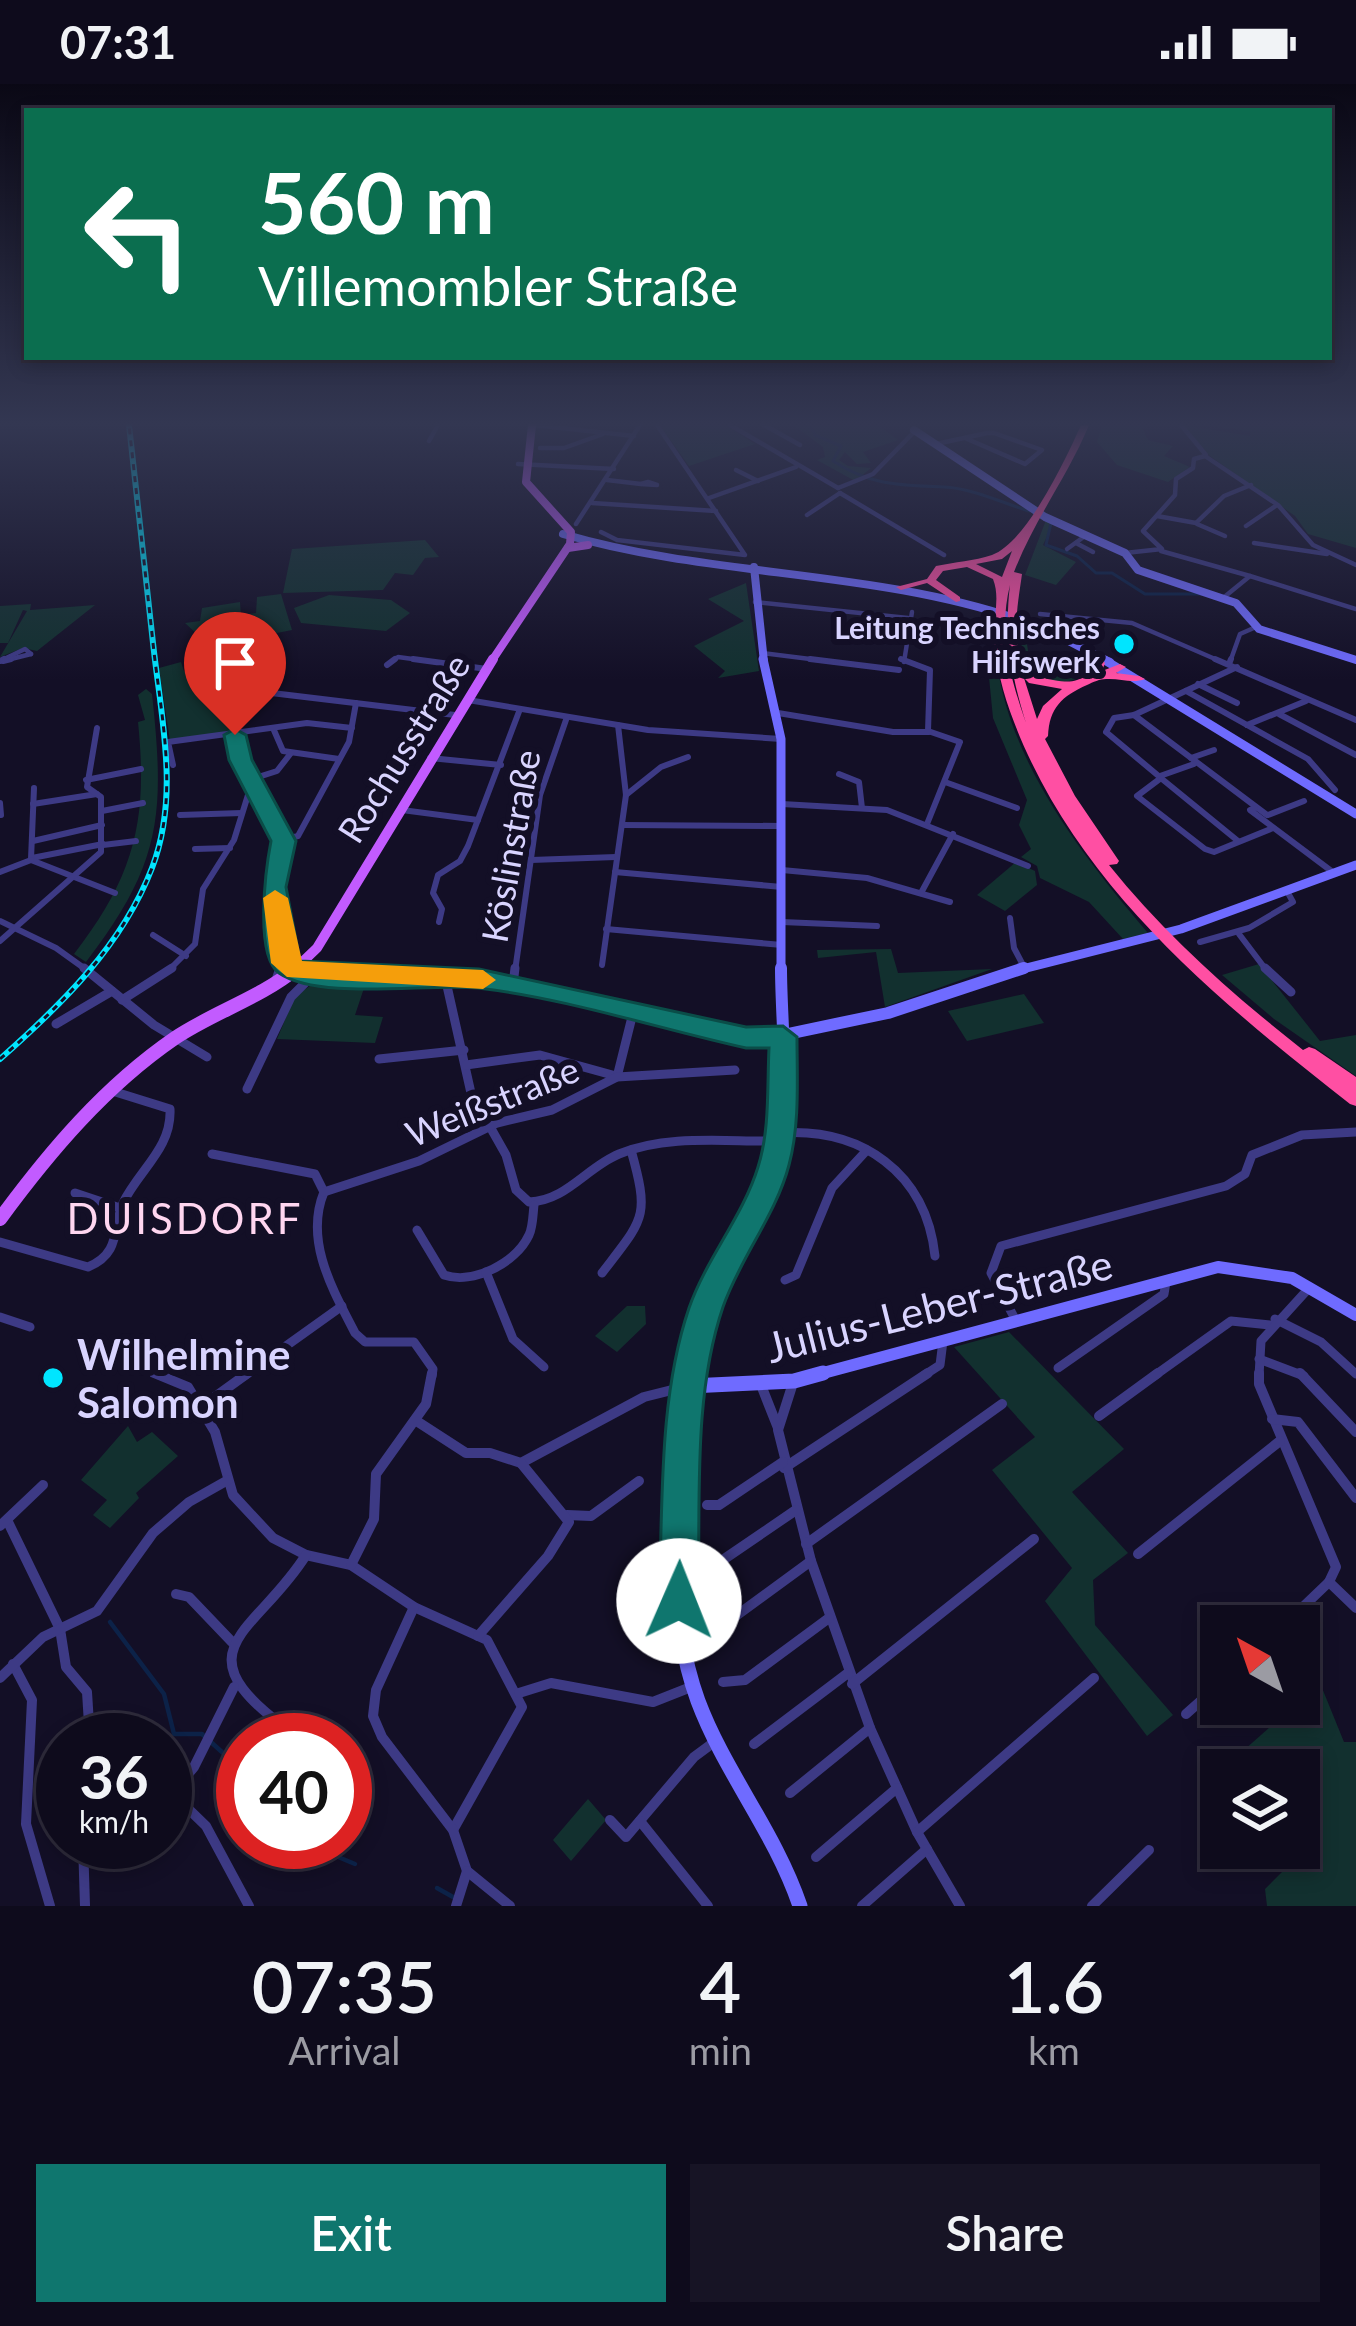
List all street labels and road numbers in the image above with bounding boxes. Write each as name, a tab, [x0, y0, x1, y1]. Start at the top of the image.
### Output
street label: Rochusstraße	[328, 646, 478, 850]
street label: Köslinstraße	[471, 746, 549, 946]
street label: Weißstraße	[399, 1046, 585, 1156]
street label: Julius-Leber-Straße	[761, 1238, 1117, 1372]

